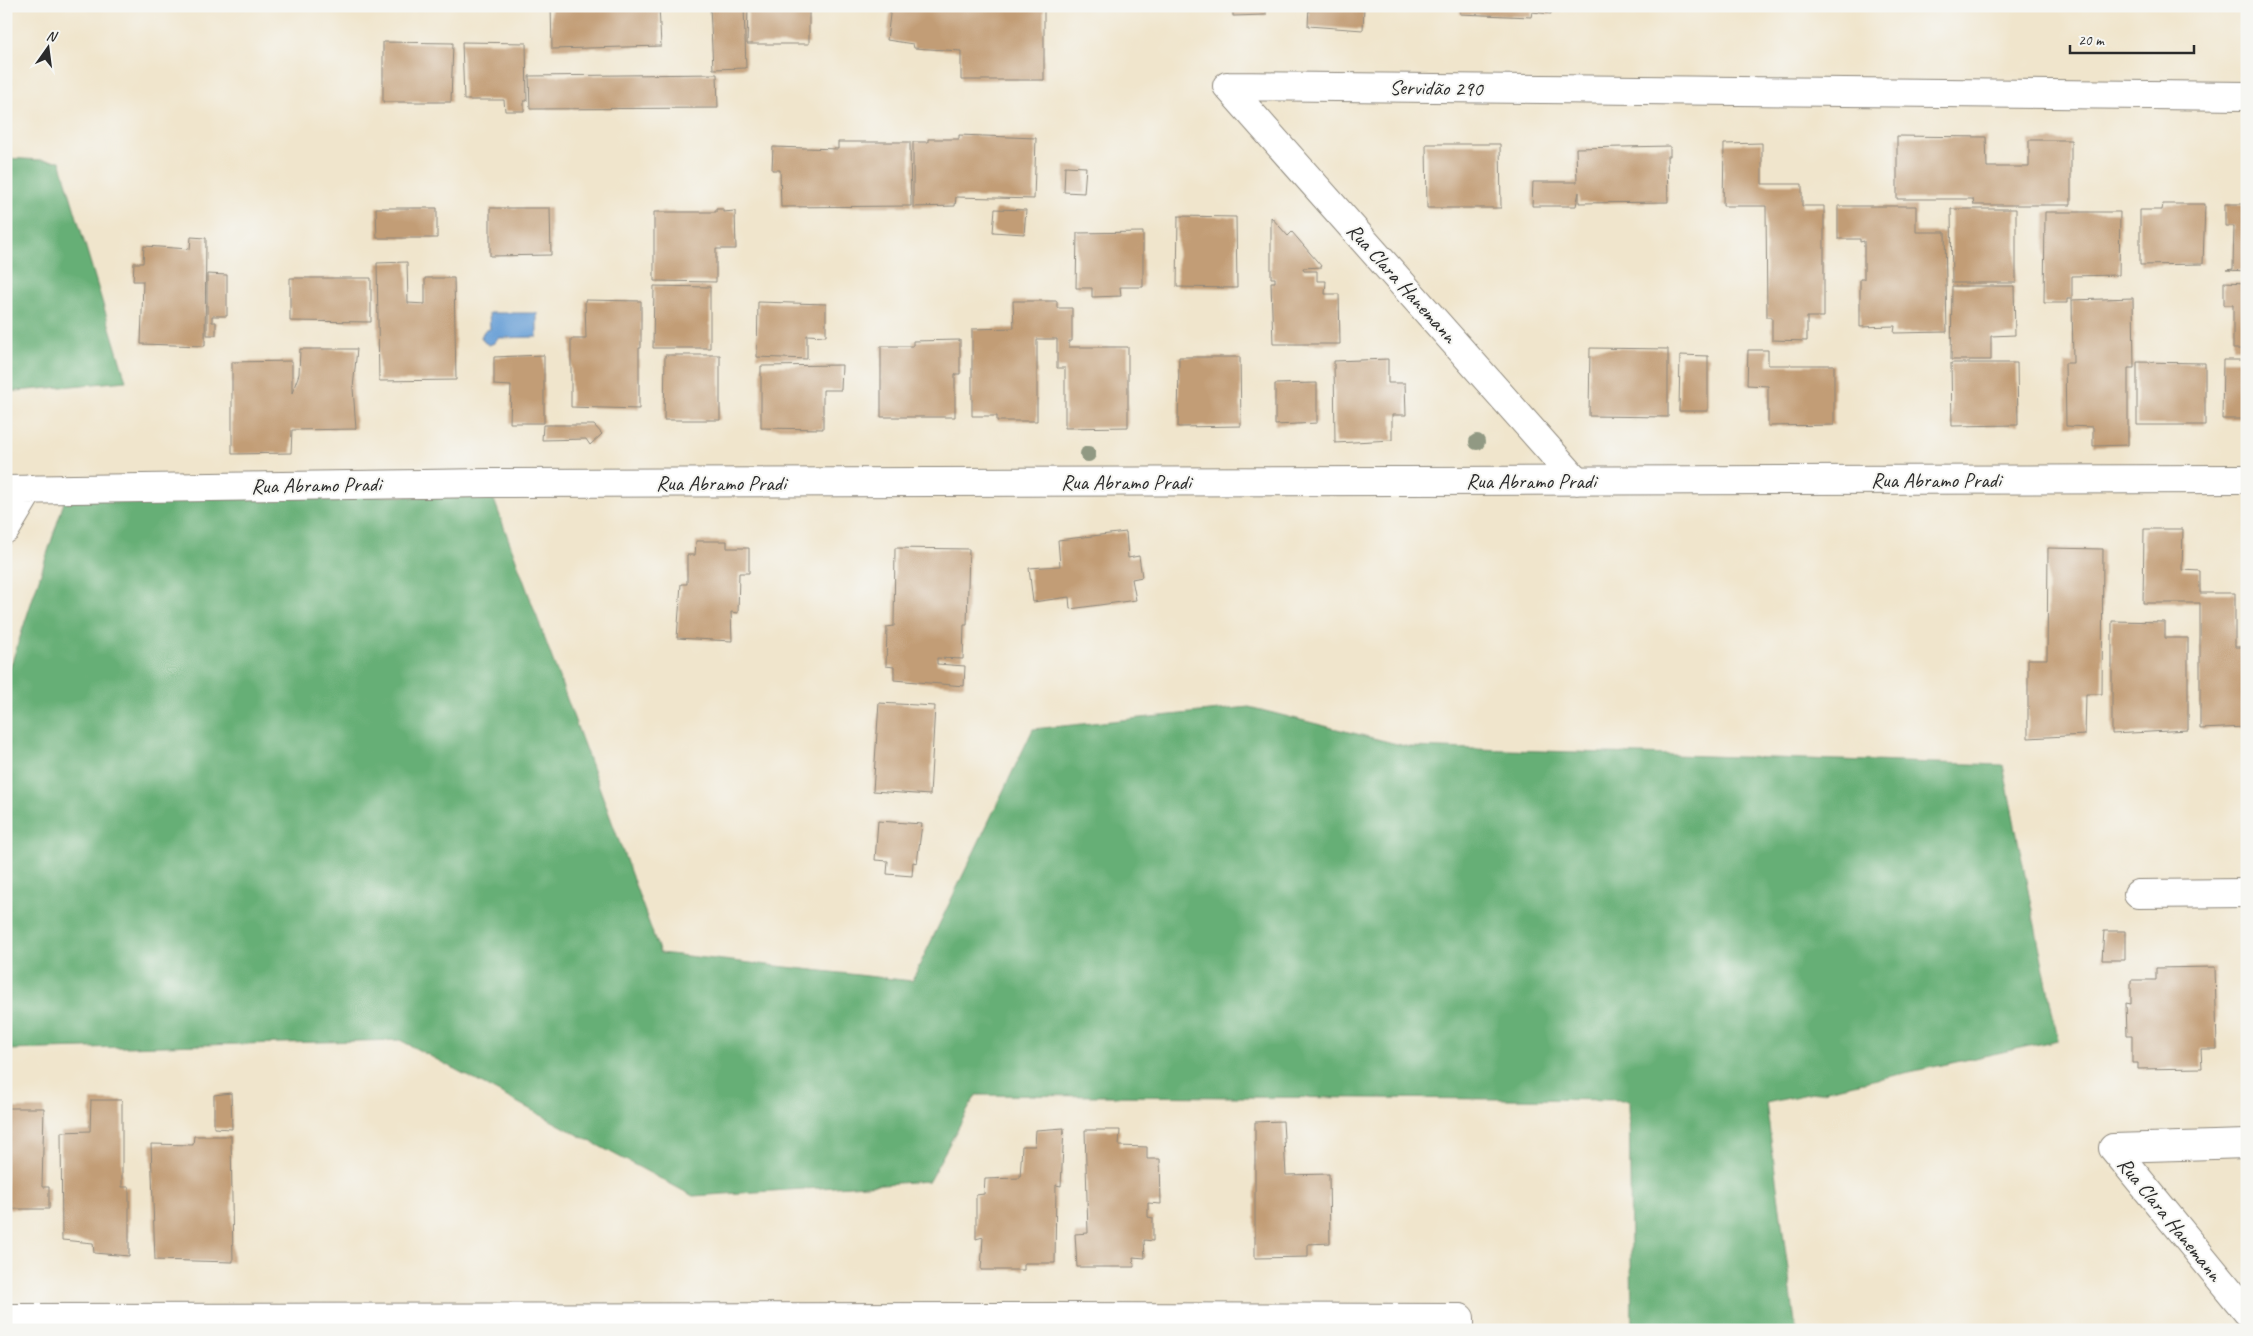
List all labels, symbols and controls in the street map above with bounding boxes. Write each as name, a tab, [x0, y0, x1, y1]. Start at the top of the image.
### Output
north arrow	[22, 22, 72, 72]
scale bar	[2070, 22, 2194, 54]
text: N	[45, 27, 60, 46]
text: 20 m	[2078, 31, 2105, 50]
street label: Servidão 290	[1389, 74, 1484, 102]
street label: Rua Clara Hanemann	[1341, 218, 1464, 349]
street label: Rua Abramo Pradi	[1871, 467, 2004, 493]
street label: Rua Abramo Pradi	[1466, 468, 1599, 494]
street label: Rua Abramo Pradi	[1061, 469, 1194, 495]
street label: Rua Abramo Pradi	[656, 470, 789, 496]
street label: Rua Abramo Pradi	[251, 471, 384, 499]
street label: Rua Clara Hanemann	[2112, 1152, 2229, 1288]

